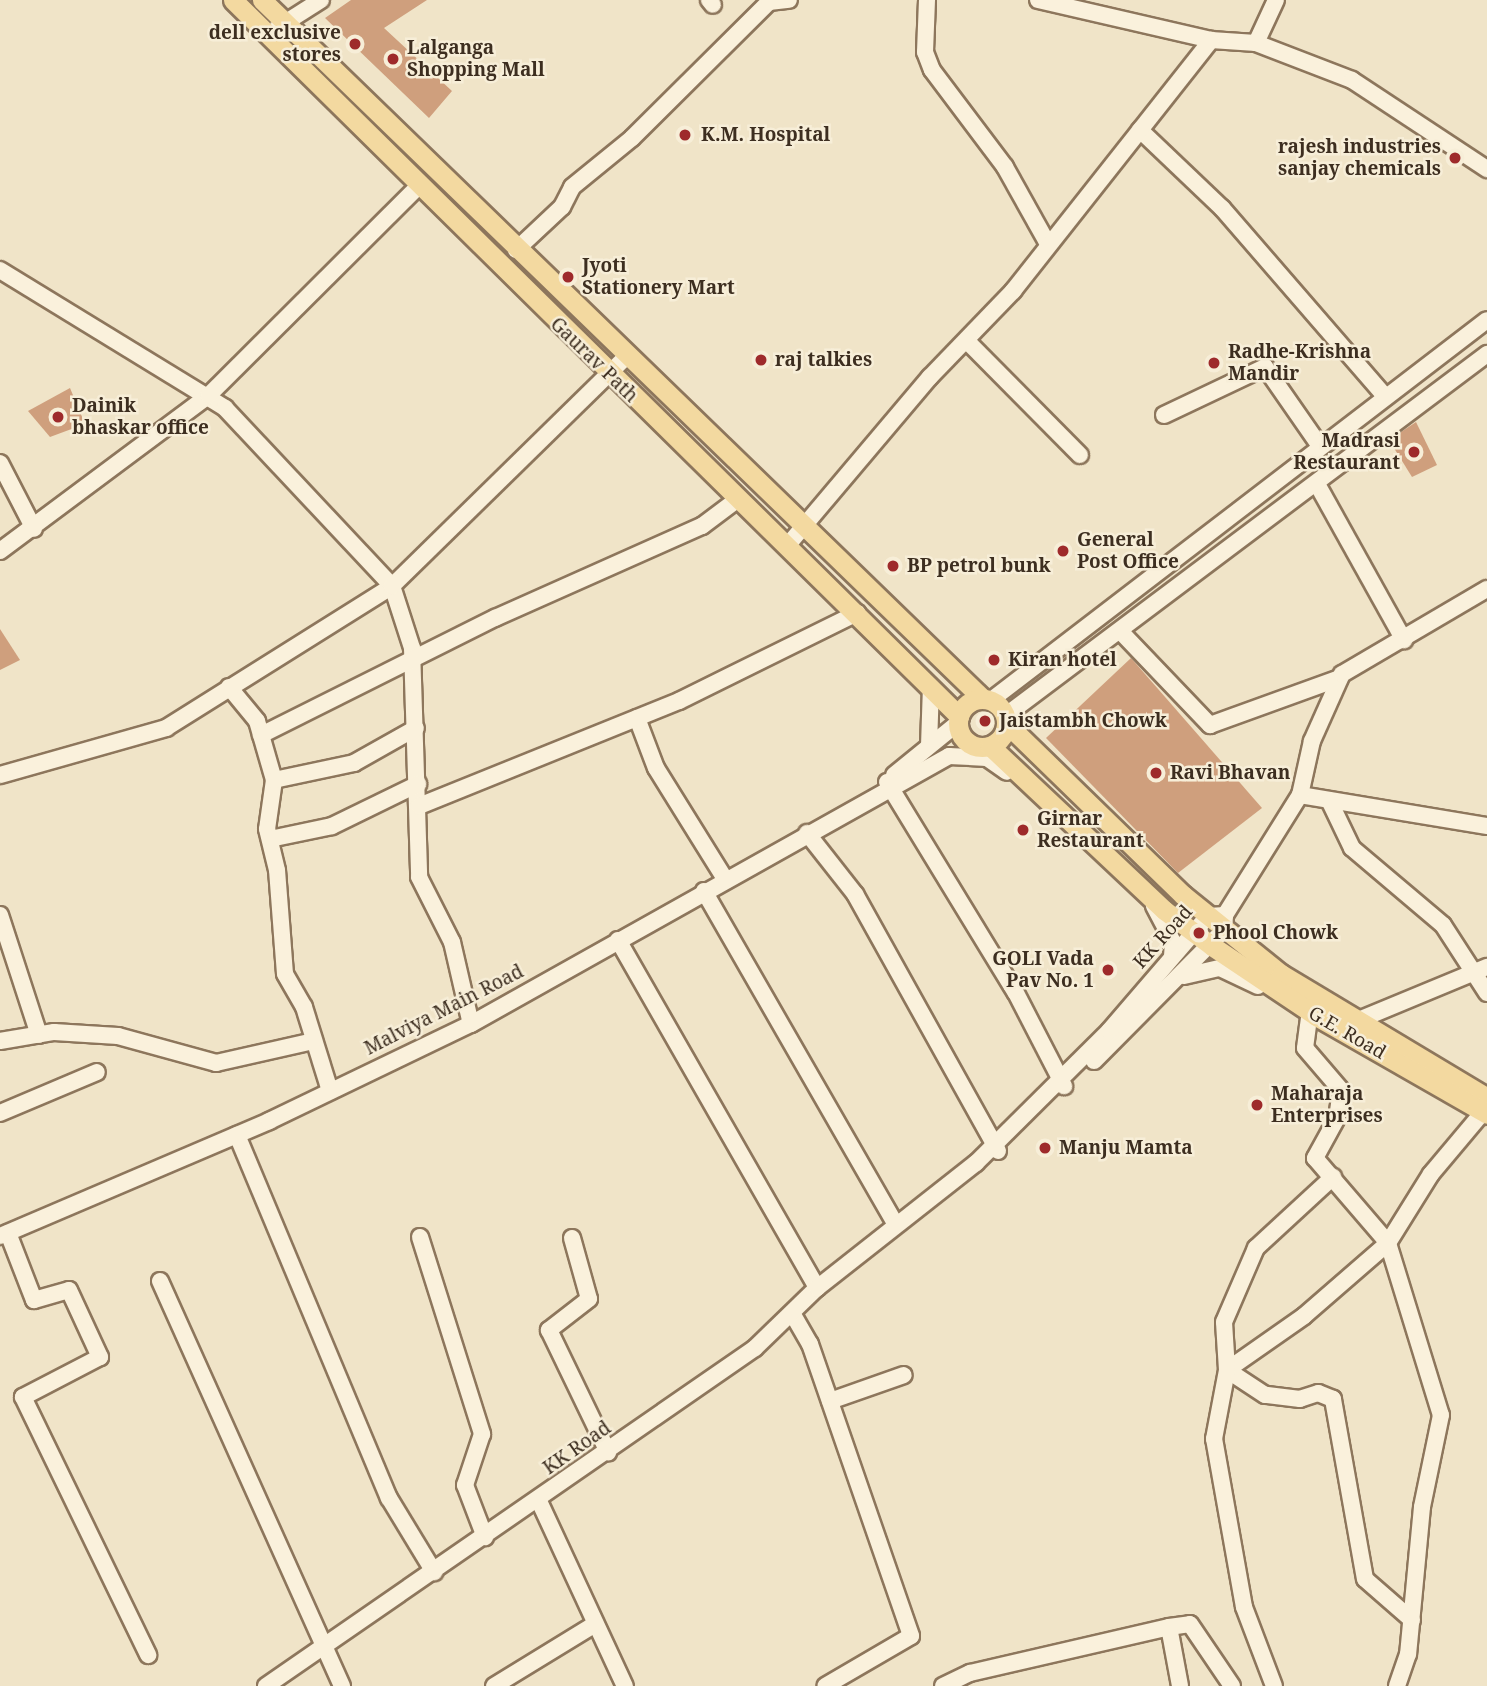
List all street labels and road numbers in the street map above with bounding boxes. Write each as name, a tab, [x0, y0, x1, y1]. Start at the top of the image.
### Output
street label: Gaurav Path	[546, 313, 642, 407]
street label: KK Road	[1129, 901, 1197, 973]
street label: Malviya Main Road	[361, 960, 527, 1060]
street label: G.E. Road	[1304, 1002, 1390, 1064]
street label: KK Road	[539, 1416, 615, 1480]

